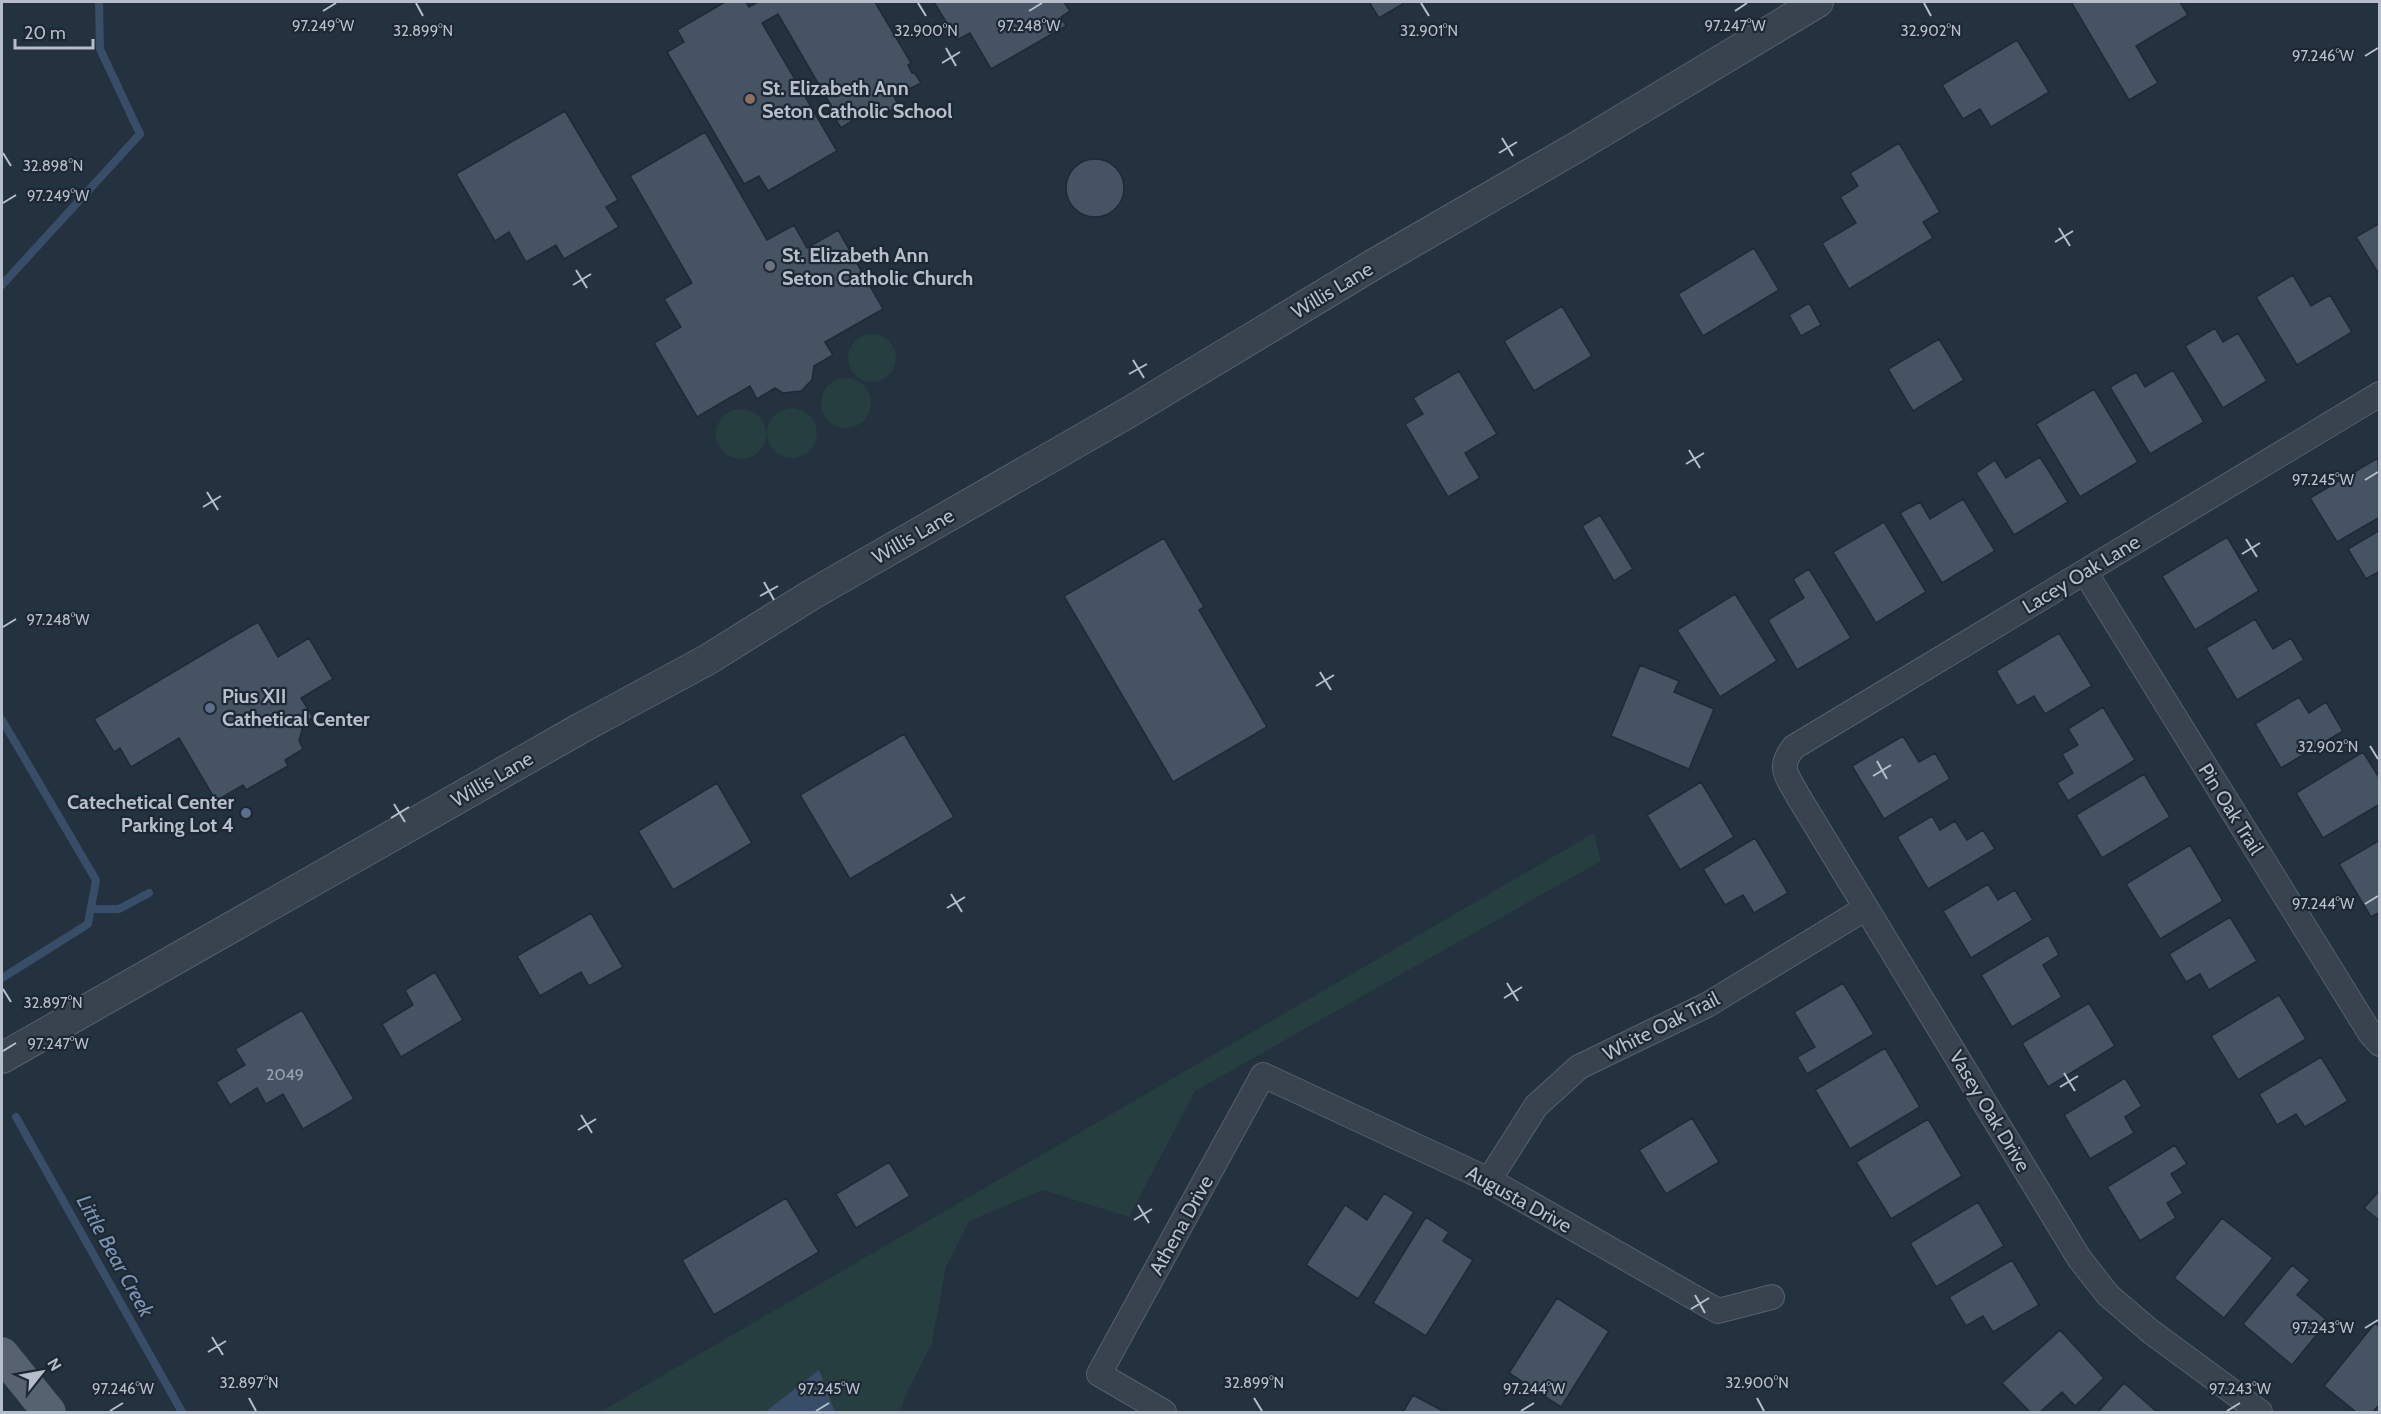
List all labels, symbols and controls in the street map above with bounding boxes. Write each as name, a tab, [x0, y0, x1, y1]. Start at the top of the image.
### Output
scale bar	[15, 12, 93, 50]
text: 97.249°W	[292, 17, 355, 35]
text: 97.248°W	[998, 17, 1061, 35]
text: 97.247°W	[1704, 17, 1766, 35]
text: 20 m	[24, 22, 66, 44]
text: 32.899°N	[393, 22, 453, 40]
text: 32.900°N	[894, 22, 958, 40]
text: 32.901°N	[1400, 22, 1458, 40]
text: 32.902°N	[1901, 22, 1961, 40]
text: 97.246°W	[2292, 47, 2355, 65]
place label: St. Elizabeth Ann Seton Catholic School	[762, 76, 952, 123]
marker: St. Elizabeth Ann Seton Catholic School	[743, 92, 757, 106]
text: 32.898°N	[23, 157, 83, 175]
text: 97.249°W	[27, 187, 90, 205]
place label: St. Elizabeth Ann Seton Catholic Church	[782, 243, 973, 290]
street label: Willis Lane	[1287, 256, 1377, 324]
marker: St. Elizabeth Ann Seton Catholic Church	[763, 259, 777, 273]
text: 97.245°W	[2292, 471, 2355, 489]
street label: Willis Lane	[868, 503, 958, 569]
street label: Lacey Oak Lane	[2018, 530, 2144, 618]
text: 97.248°W	[27, 611, 90, 629]
place label: Pius XII Cathetical Center	[222, 684, 370, 731]
marker: Pius XII Cathetical Center	[203, 701, 217, 715]
text: 32.902°N	[2298, 738, 2358, 756]
street label: Willis Lane	[447, 746, 537, 812]
street label: Pin Oak Trail	[2193, 759, 2269, 859]
place label: Catechetical Center Parking Lot 4	[67, 790, 234, 837]
marker: Catechetical Center Parking Lot 4	[239, 806, 253, 820]
text: 97.244°W	[2292, 895, 2355, 913]
street label: White Oak Trail	[1599, 986, 1723, 1066]
text: 32.897°N	[23, 994, 83, 1012]
text: 97.247°W	[27, 1035, 89, 1053]
street label: Vasey Oak Drive	[1944, 1046, 2036, 1176]
house number: 2049	[266, 1065, 304, 1084]
street label: Augusta Drive	[1462, 1160, 1576, 1238]
street label: Athena Drive	[1144, 1171, 1218, 1279]
water label: Little Bear Creek	[72, 1190, 160, 1322]
text: 97.243°W	[2292, 1319, 2355, 1337]
north arrow	[12, 1342, 72, 1402]
text: N	[43, 1355, 65, 1374]
text: 32.897°N	[219, 1374, 279, 1392]
text: 32.899°N	[1224, 1374, 1284, 1392]
text: 32.900°N	[1725, 1374, 1789, 1392]
text: 97.246°W	[92, 1380, 155, 1398]
text: 97.245°W	[798, 1380, 861, 1398]
text: 97.244°W	[1503, 1380, 1566, 1398]
text: 97.243°W	[2209, 1380, 2272, 1398]

